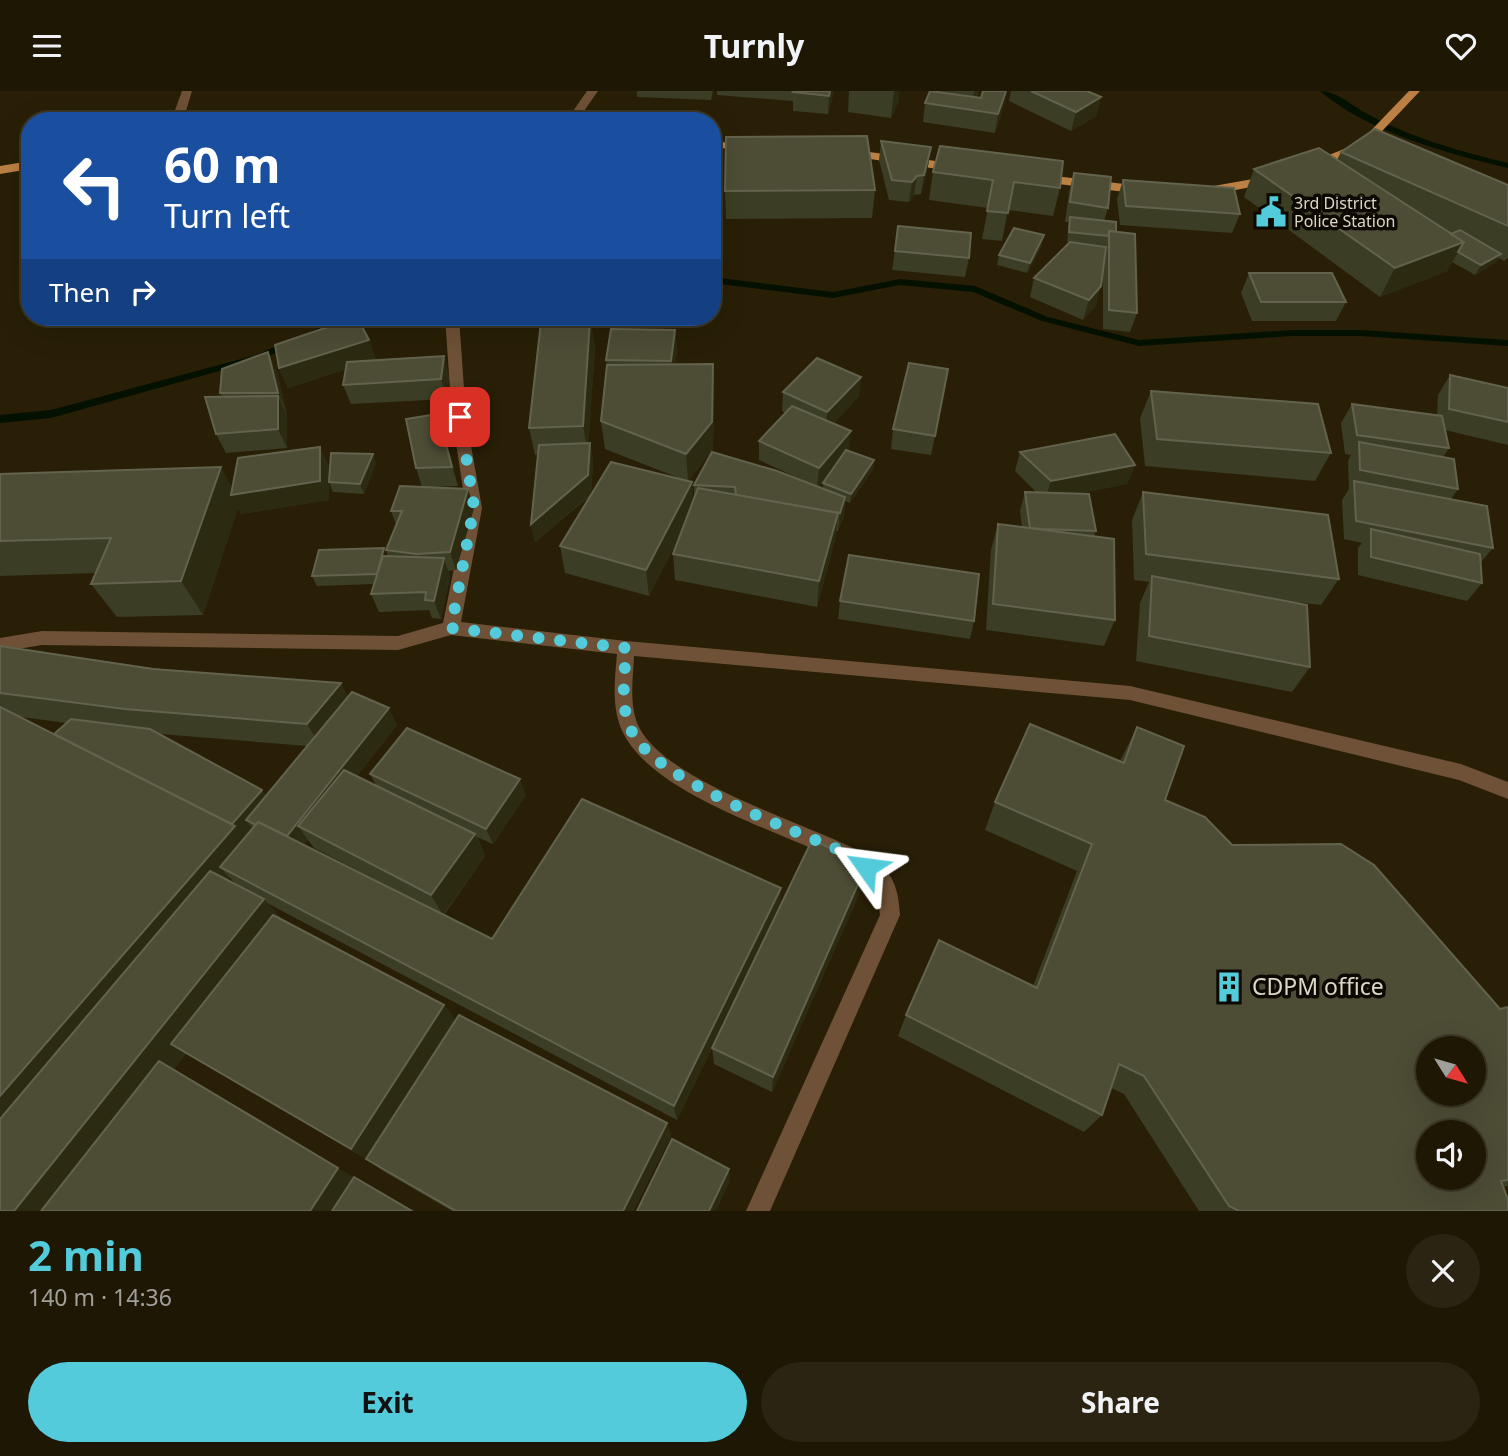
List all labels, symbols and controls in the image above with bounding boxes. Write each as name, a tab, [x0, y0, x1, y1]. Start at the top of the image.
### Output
text: Turnly	[704, 24, 804, 67]
icon: menu	[28, 27, 66, 65]
icon: heart	[1442, 27, 1480, 65]
text: 60 m	[164, 131, 281, 197]
icon: left	[49, 140, 140, 231]
place label: 3rd District Police Station	[1294, 192, 1396, 232]
text: Turn left	[164, 194, 290, 237]
public building icon: 3rd District Police Station	[1254, 195, 1288, 229]
icon: right	[124, 273, 162, 311]
text: Then	[49, 274, 110, 310]
pin	[430, 387, 490, 447]
icon: arrive	[441, 398, 479, 436]
position arrow	[829, 830, 903, 904]
building icon: CDPM office	[1212, 970, 1246, 1004]
place label: CDPM office	[1252, 970, 1384, 1002]
north arrow	[1416, 1036, 1486, 1106]
map controls	[1416, 1036, 1486, 1190]
button: sound	[1416, 1120, 1486, 1190]
text: 2 min	[28, 1226, 144, 1283]
button: close	[1406, 1234, 1480, 1308]
text: 140 m · 14:36	[28, 1281, 172, 1313]
button: Exit	[28, 1362, 747, 1442]
button: Share	[761, 1362, 1480, 1442]

